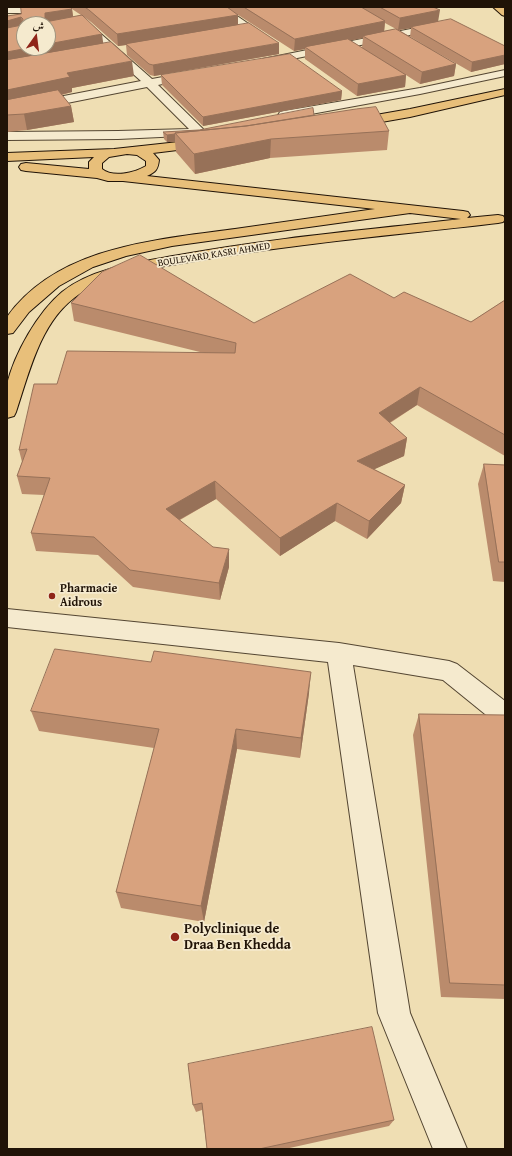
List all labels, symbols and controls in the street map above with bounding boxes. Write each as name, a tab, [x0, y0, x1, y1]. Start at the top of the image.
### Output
north arrow	[16, 16, 56, 56]
text: ش	[31, 16, 46, 34]
street label: BOULEVARD KASRI AHMED	[157, 240, 271, 270]
place label: Pharmacie Aidrous	[60, 582, 117, 610]
marker: Pharmacie Aidrous	[47, 591, 57, 601]
place label: Polyclinique de Draa Ben Khedda	[184, 921, 291, 954]
marker: Polyclinique de Draa Ben Khedda	[169, 931, 181, 943]

